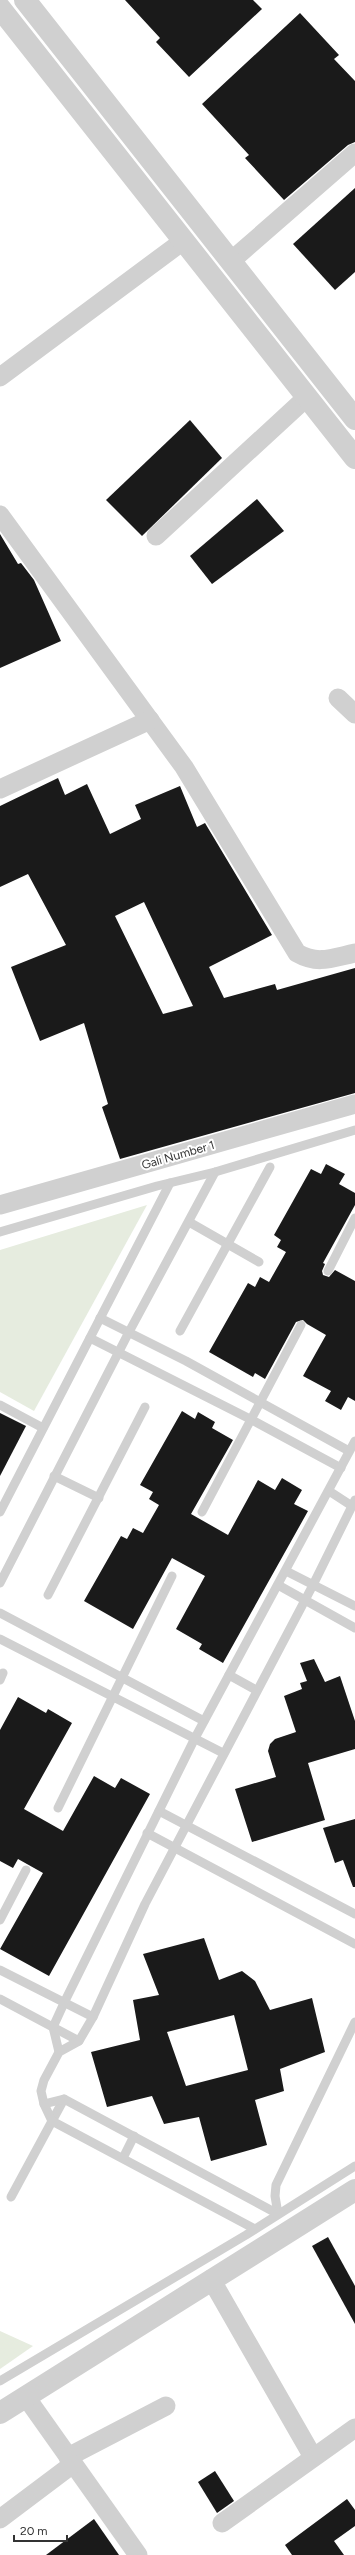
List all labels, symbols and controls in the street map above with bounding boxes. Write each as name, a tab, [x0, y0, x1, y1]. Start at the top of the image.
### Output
street label: Gali Number 1	[140, 1138, 216, 1172]
scale bar	[14, 2517, 67, 2543]
text: 20 m	[20, 2524, 48, 2538]

